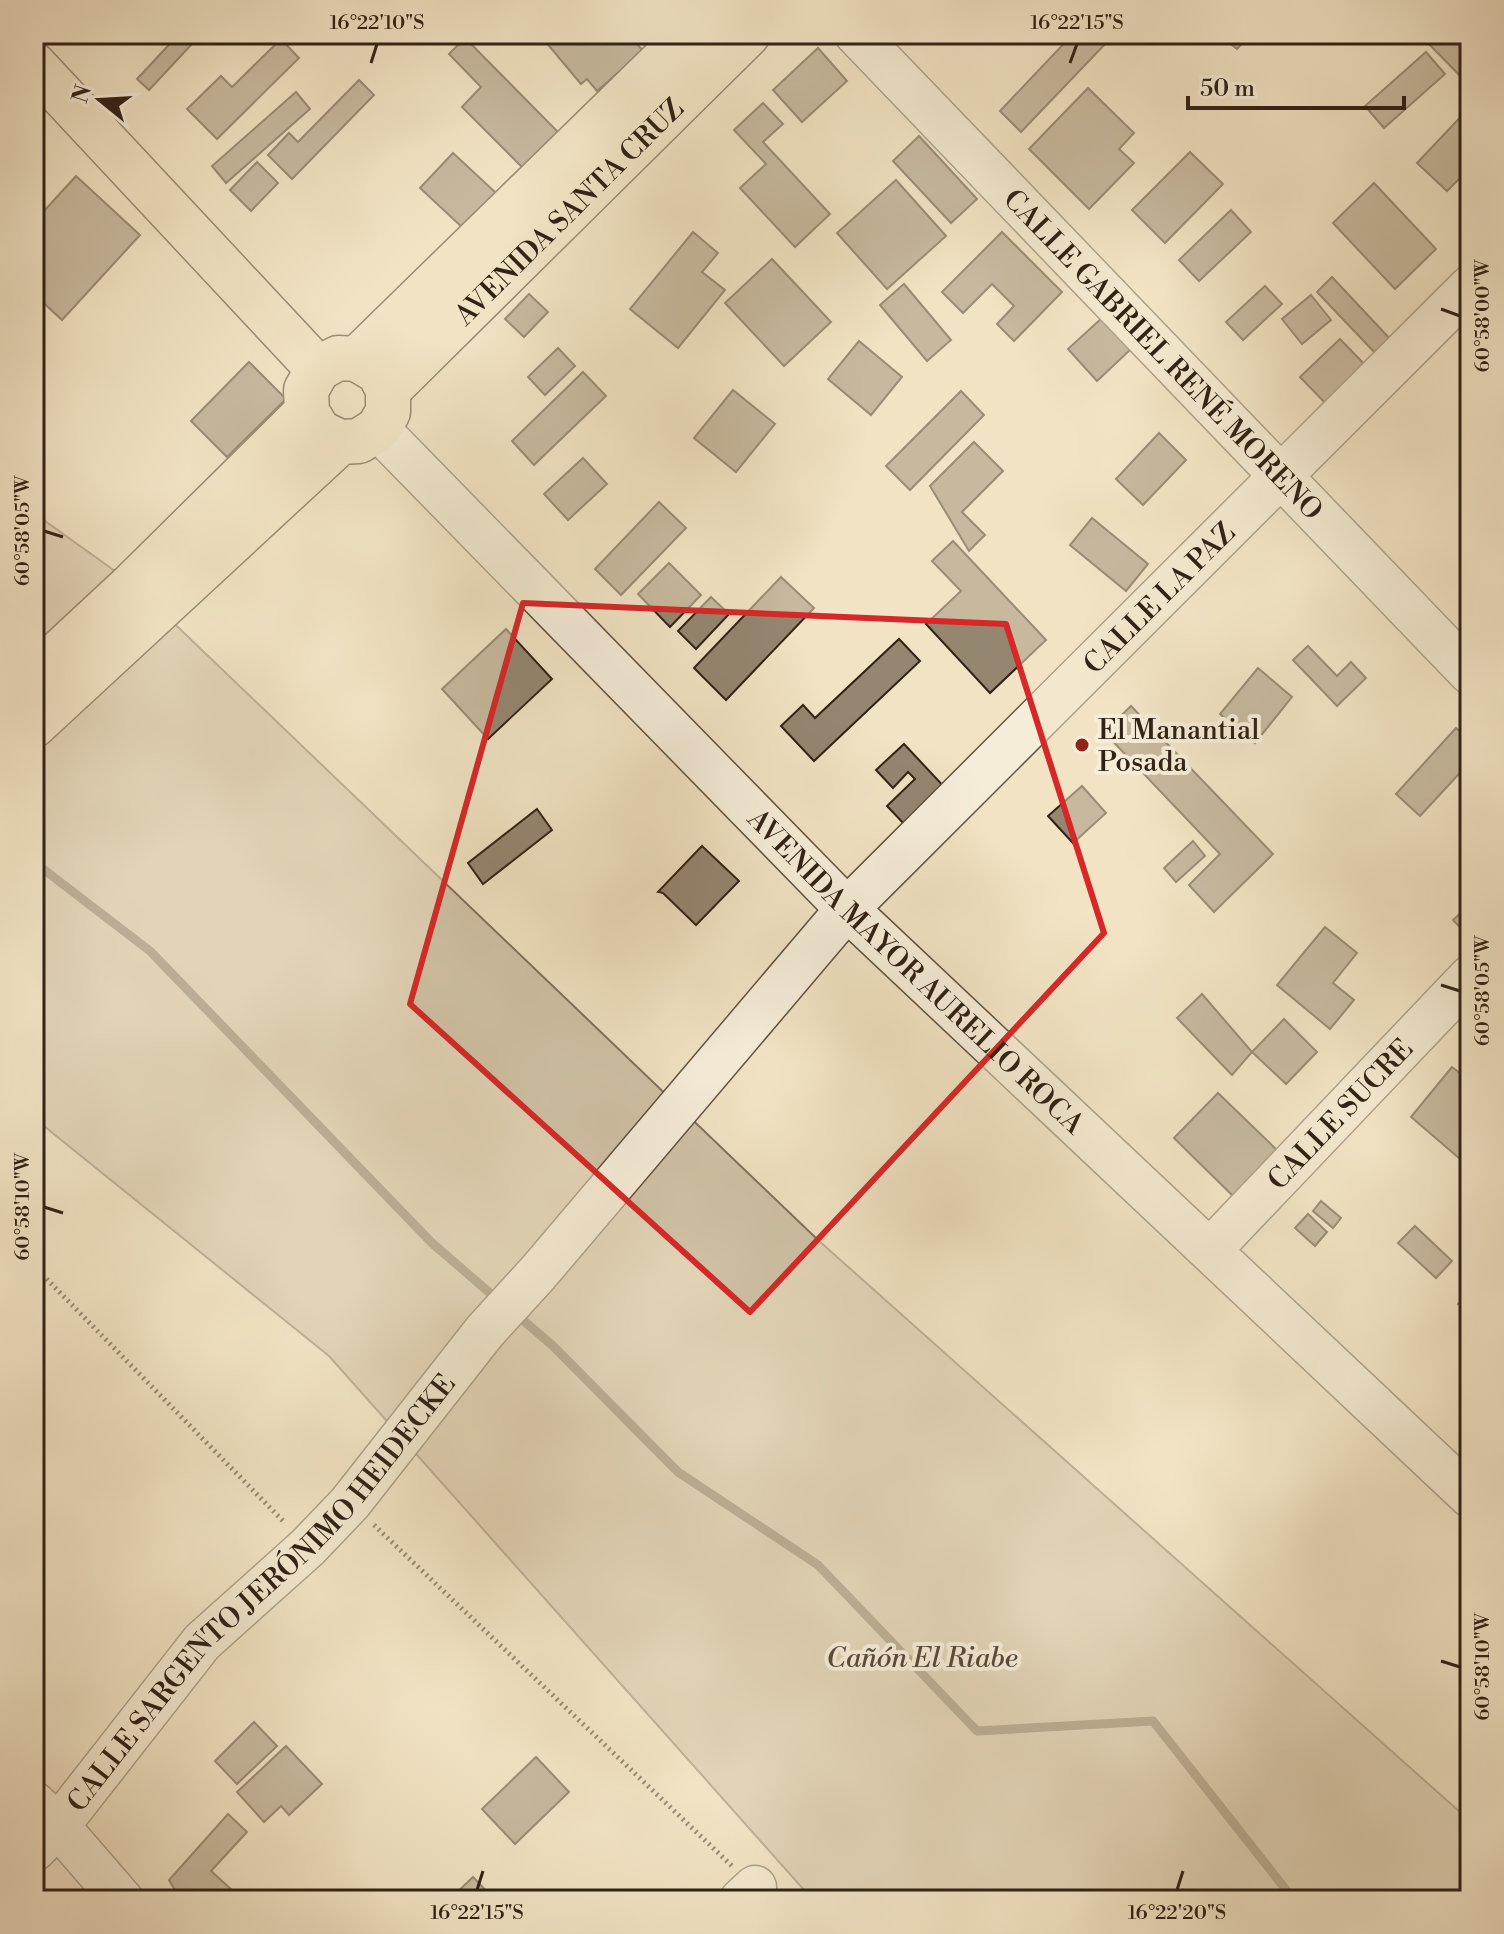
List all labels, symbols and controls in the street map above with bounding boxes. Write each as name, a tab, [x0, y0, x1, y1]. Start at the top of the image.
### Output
text: 16°22'10"S	[329, 11, 425, 36]
text: 16°22'15"S	[1030, 11, 1124, 36]
north arrow	[60, 60, 140, 140]
scale bar	[1188, 60, 1404, 110]
text: 50 m	[1200, 74, 1255, 104]
text: N	[67, 81, 98, 107]
street label: AVENIDA SANTA CRUZ	[447, 92, 692, 334]
street label: CALLE GABRIEL RENÉ MORENO	[995, 182, 1330, 528]
text: 60°58'00"W	[1471, 259, 1496, 372]
text: 60°58'05"W	[11, 475, 36, 586]
street label: CALLE LA PAZ	[1077, 516, 1243, 682]
place label: El Manantial Posada	[1098, 713, 1259, 780]
marker: El Manantial Posada	[1073, 736, 1091, 754]
street label: AVENIDA MAYOR AURELIO ROCA	[739, 801, 1091, 1143]
text: 60°58'05"W	[1471, 935, 1496, 1046]
street label: CALLE SUCRE	[1261, 1032, 1421, 1198]
text: 60°58'10"W	[11, 1152, 36, 1261]
street label: CALLE SARGENTO JERÓNIMO HEIDECKE	[60, 1367, 464, 1819]
text: 60°58'10"W	[1471, 1612, 1496, 1721]
park label: Cañón El Riabe	[826, 1641, 1018, 1676]
text: 16°22'15"S	[430, 1901, 524, 1926]
text: 16°22'20"S	[1128, 1901, 1226, 1926]

